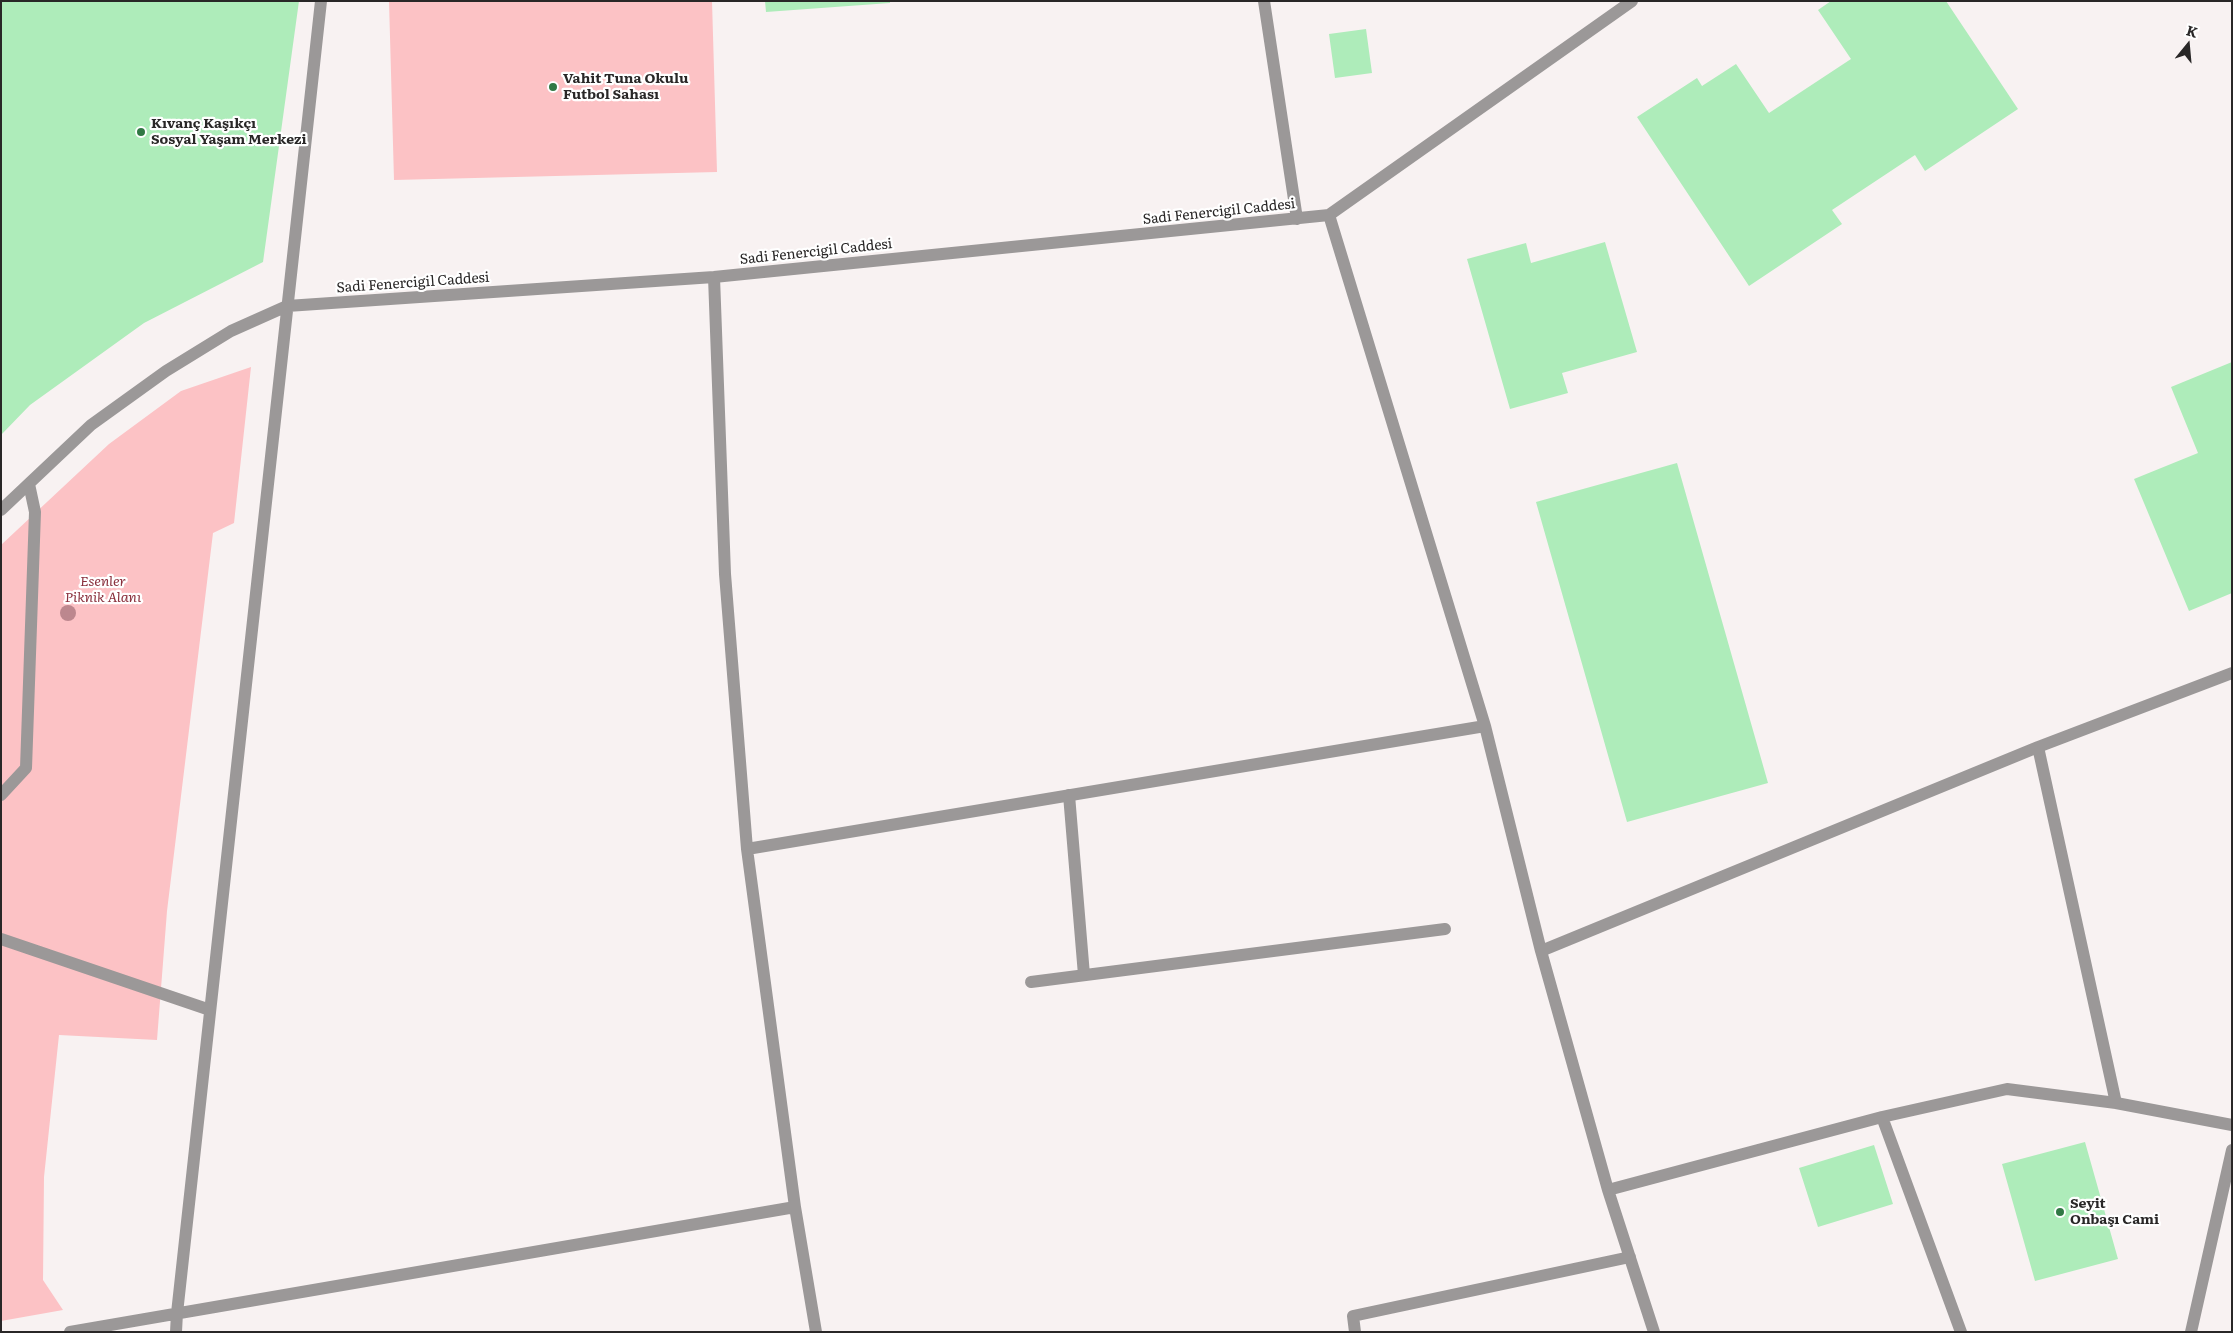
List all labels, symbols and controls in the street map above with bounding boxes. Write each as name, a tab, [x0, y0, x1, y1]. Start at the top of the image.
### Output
text: K	[2184, 19, 2201, 42]
north arrow	[2163, 20, 2213, 70]
place label: Vahit Tuna Okulu Futbol Sahası	[563, 71, 688, 104]
marker: Vahit Tuna Okulu Futbol Sahası	[547, 81, 559, 93]
place label: Kıvanç Kaşıkçı Sosyal Yaşam Merkezi	[151, 116, 307, 148]
marker: Kıvanç Kaşıkçı Sosyal Yaşam Merkezi	[135, 126, 147, 138]
street label: Sadi Fenercigil Caddesi	[1142, 196, 1296, 228]
street label: Sadi Fenercigil Caddesi	[739, 236, 893, 268]
street label: Sadi Fenercigil Caddesi	[336, 269, 490, 297]
park label: Esenler Piknik Alanı	[65, 574, 141, 606]
place label: Seyit Onbaşı Cami	[2070, 1196, 2159, 1228]
marker: Seyit Onbaşı Cami	[2054, 1206, 2066, 1218]

